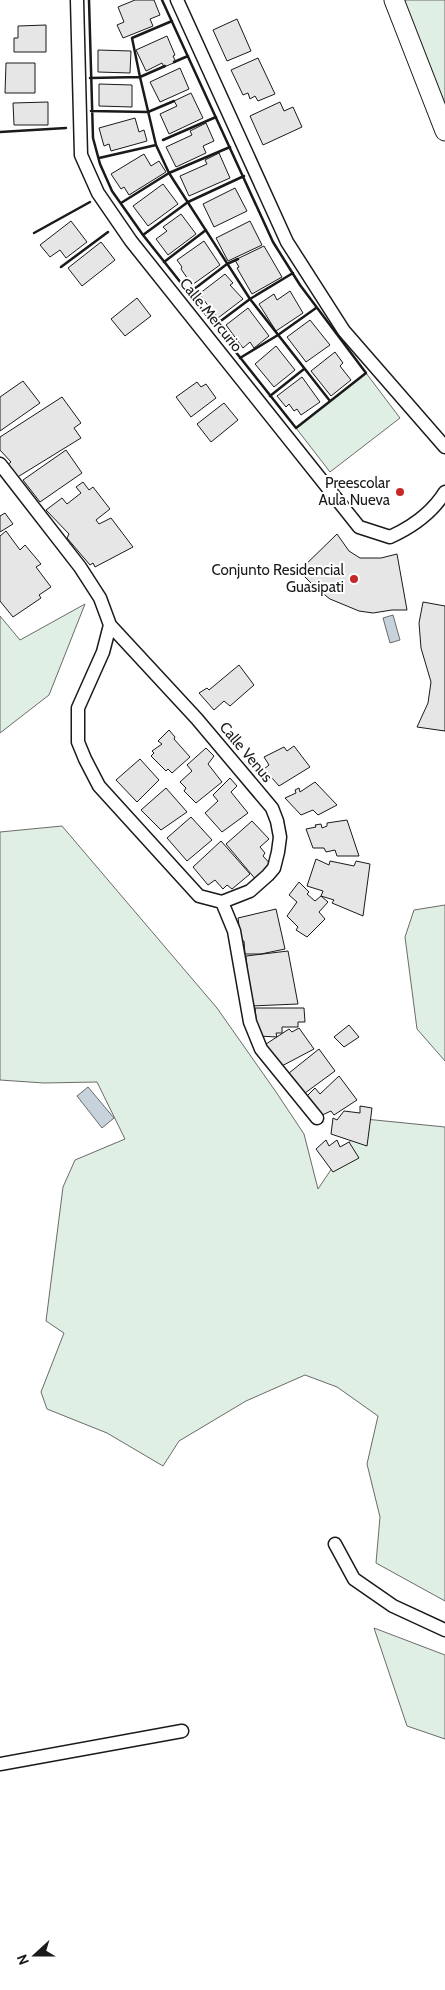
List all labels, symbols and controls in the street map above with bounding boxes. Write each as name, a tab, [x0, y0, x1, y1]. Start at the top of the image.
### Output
street label: Calle Mercurio	[176, 275, 246, 355]
place label: Preescolar Aula Nueva	[319, 474, 391, 509]
marker: Preescolar Aula Nueva	[394, 486, 406, 498]
place label: Conjunto Residencial Guasipati	[211, 561, 344, 596]
marker: Conjunto Residencial Guasipati	[348, 573, 360, 585]
street label: Calle Venus	[216, 718, 276, 786]
north arrow	[10, 1930, 60, 1980]
text: N	[13, 1952, 33, 1968]

